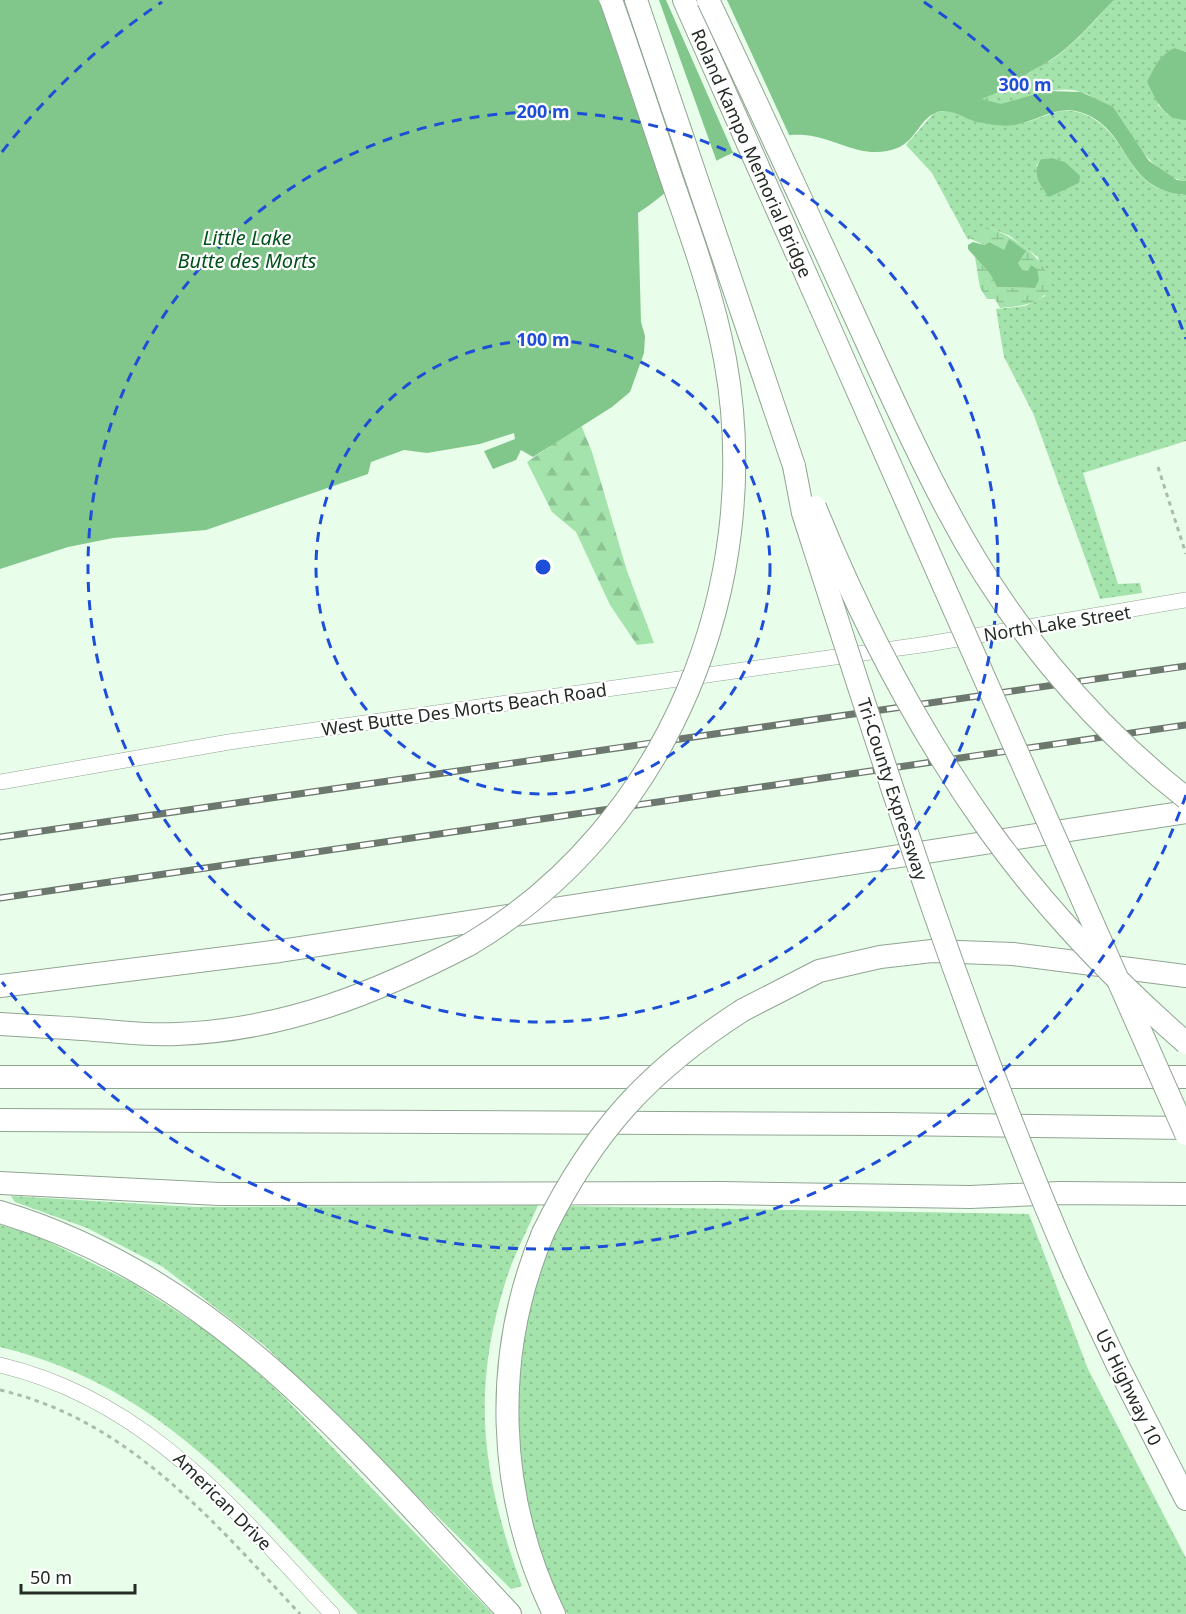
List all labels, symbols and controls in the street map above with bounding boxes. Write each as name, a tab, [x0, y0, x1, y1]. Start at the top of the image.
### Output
street label: Roland Kampo Memorial Bridge	[686, 25, 818, 281]
text: 300 m	[998, 72, 1052, 96]
text: 200 m	[516, 99, 570, 123]
water label: Little Lake Butte des Morts	[178, 224, 317, 274]
text: 100 m	[516, 327, 570, 351]
centre of rings	[533, 557, 553, 577]
street label: North Lake Street	[982, 599, 1133, 646]
street label: West Butte Des Morts Beach Road	[320, 677, 608, 741]
street label: Tri-County Expressway	[852, 695, 934, 884]
street label: US Highway 10	[1090, 1325, 1168, 1449]
street label: American Drive	[169, 1447, 277, 1555]
scale bar	[21, 1557, 135, 1595]
text: 50 m	[30, 1565, 72, 1589]

